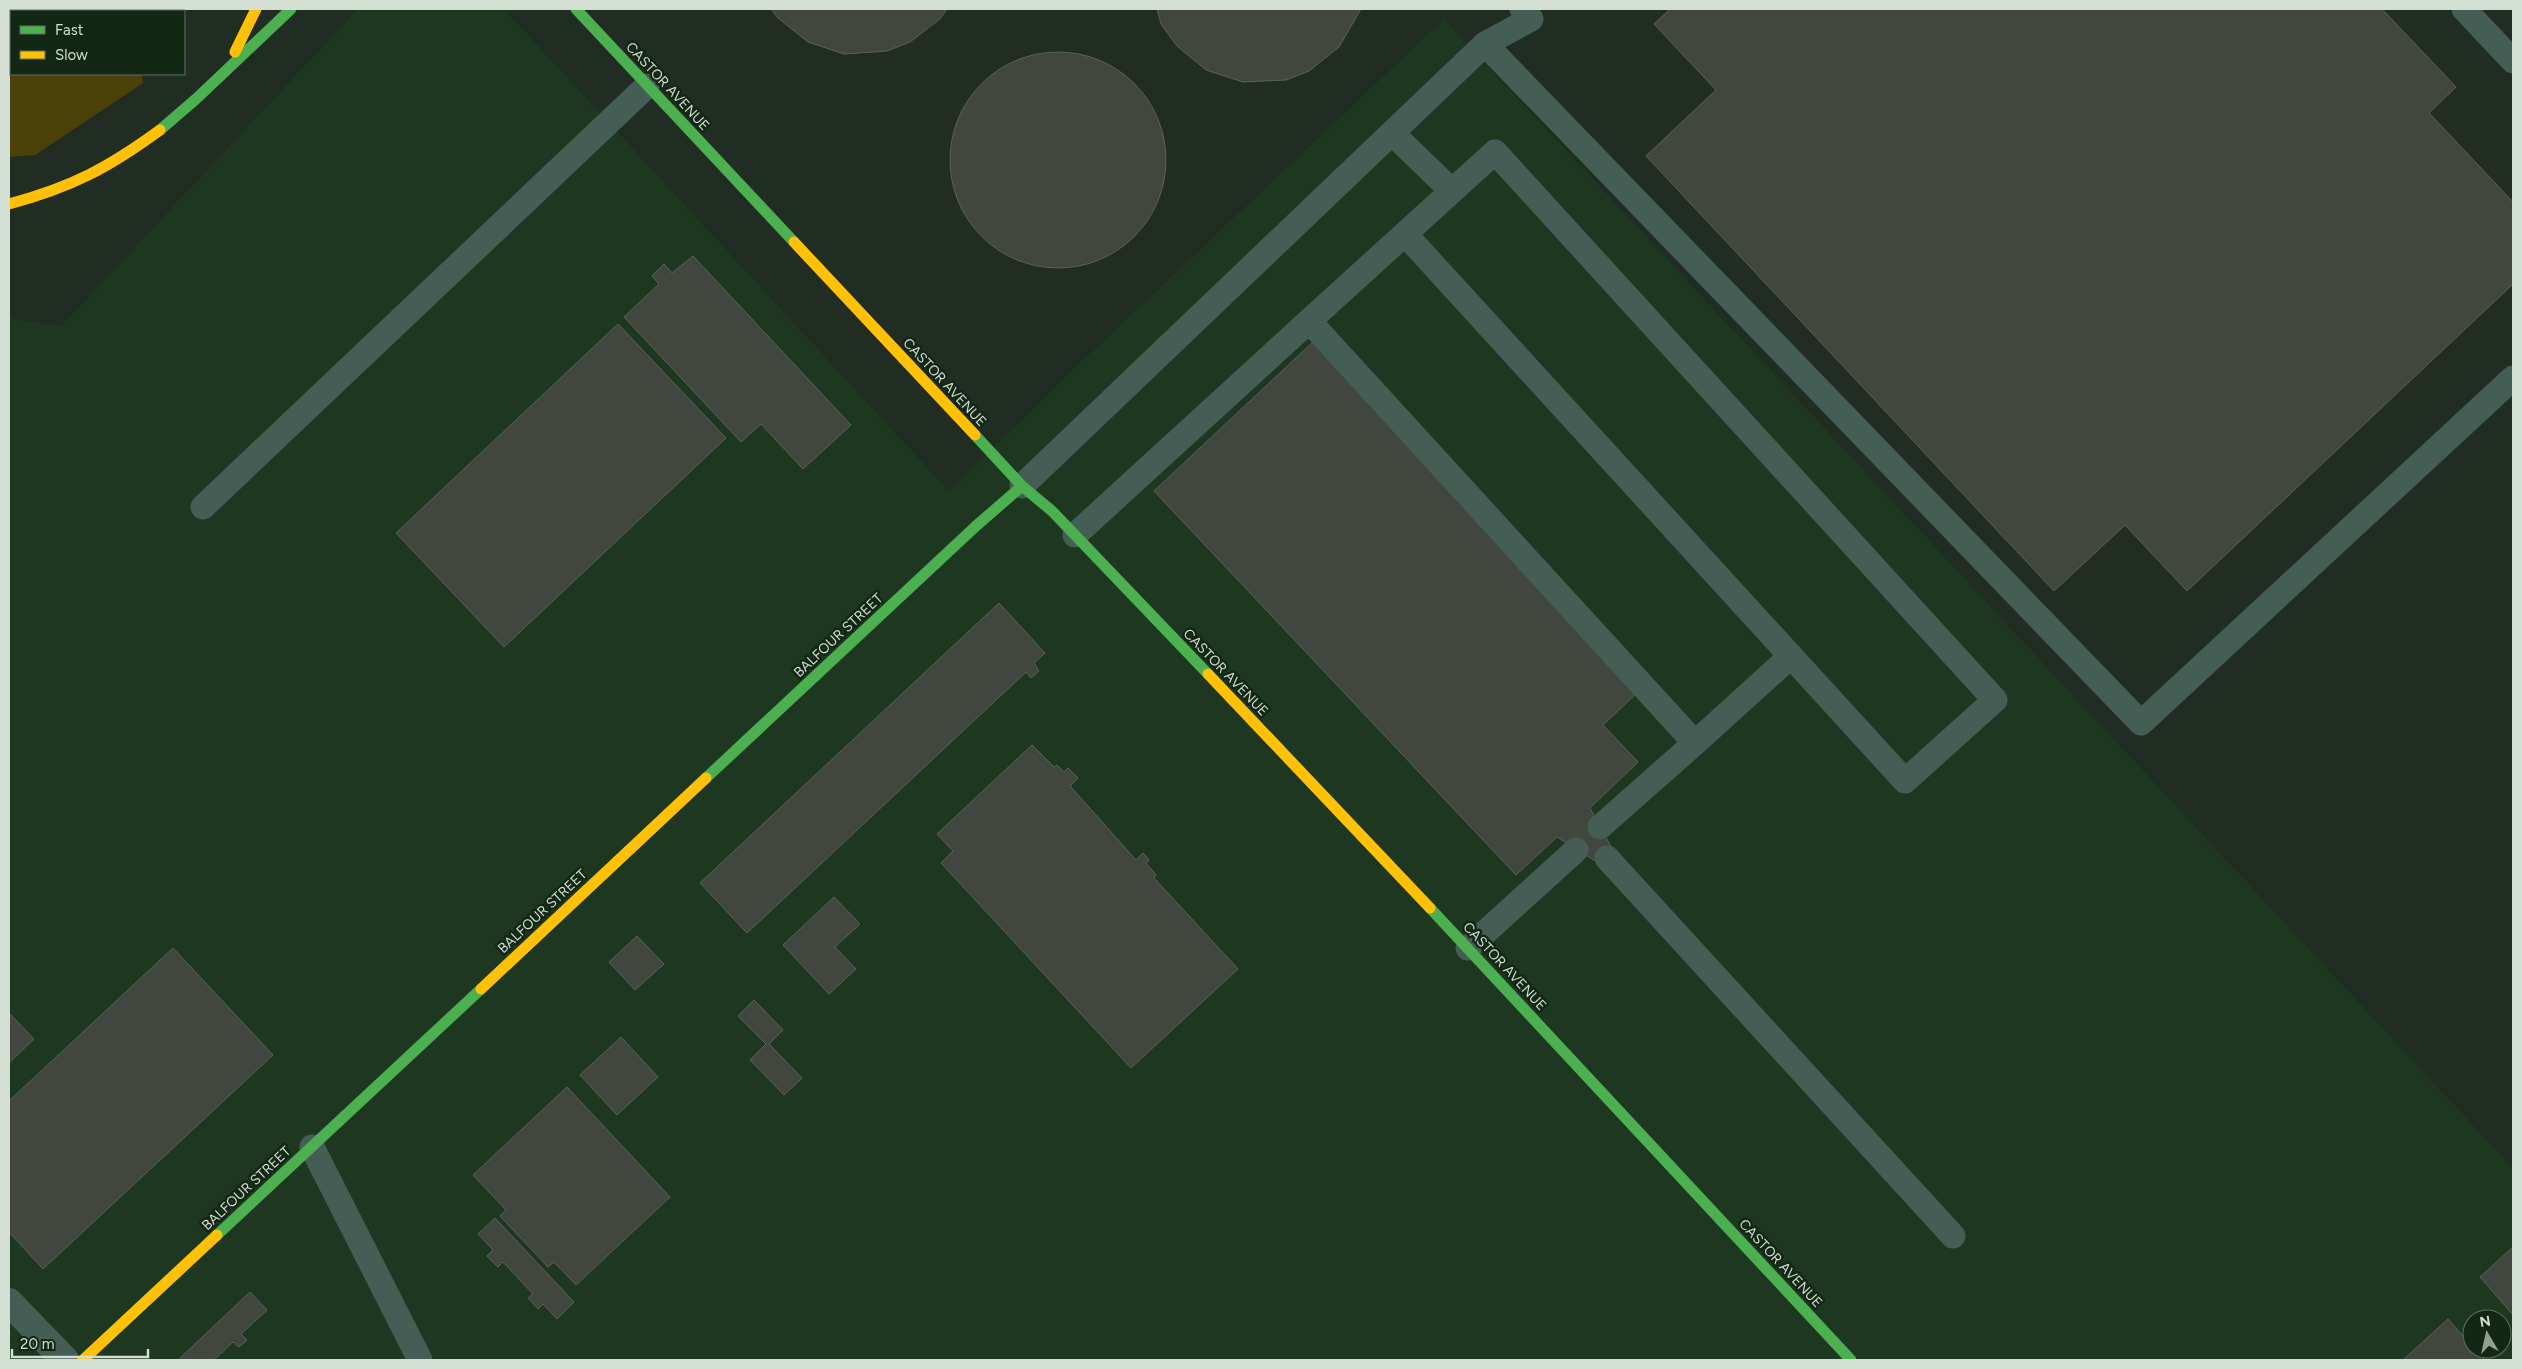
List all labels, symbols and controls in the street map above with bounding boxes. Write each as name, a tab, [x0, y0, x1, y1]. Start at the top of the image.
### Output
legend	[10, 10, 185, 75]
text: Fast	[55, 21, 84, 39]
street label: CASTOR AVENUE	[622, 39, 713, 134]
text: Slow	[55, 46, 88, 64]
street label: CASTOR AVENUE	[899, 335, 990, 430]
street label: BALFOUR STREET	[790, 590, 886, 681]
street label: CASTOR AVENUE	[1180, 625, 1272, 720]
street label: BALFOUR STREET	[494, 866, 590, 957]
street label: CASTOR AVENUE	[1459, 919, 1550, 1014]
street label: BALFOUR STREET	[198, 1143, 294, 1234]
street label: CASTOR AVENUE	[1735, 1216, 1826, 1311]
north arrow	[2462, 1309, 2512, 1359]
text: N	[2478, 1312, 2492, 1331]
scale bar	[12, 1326, 149, 1358]
text: 20 m	[20, 1335, 54, 1353]

